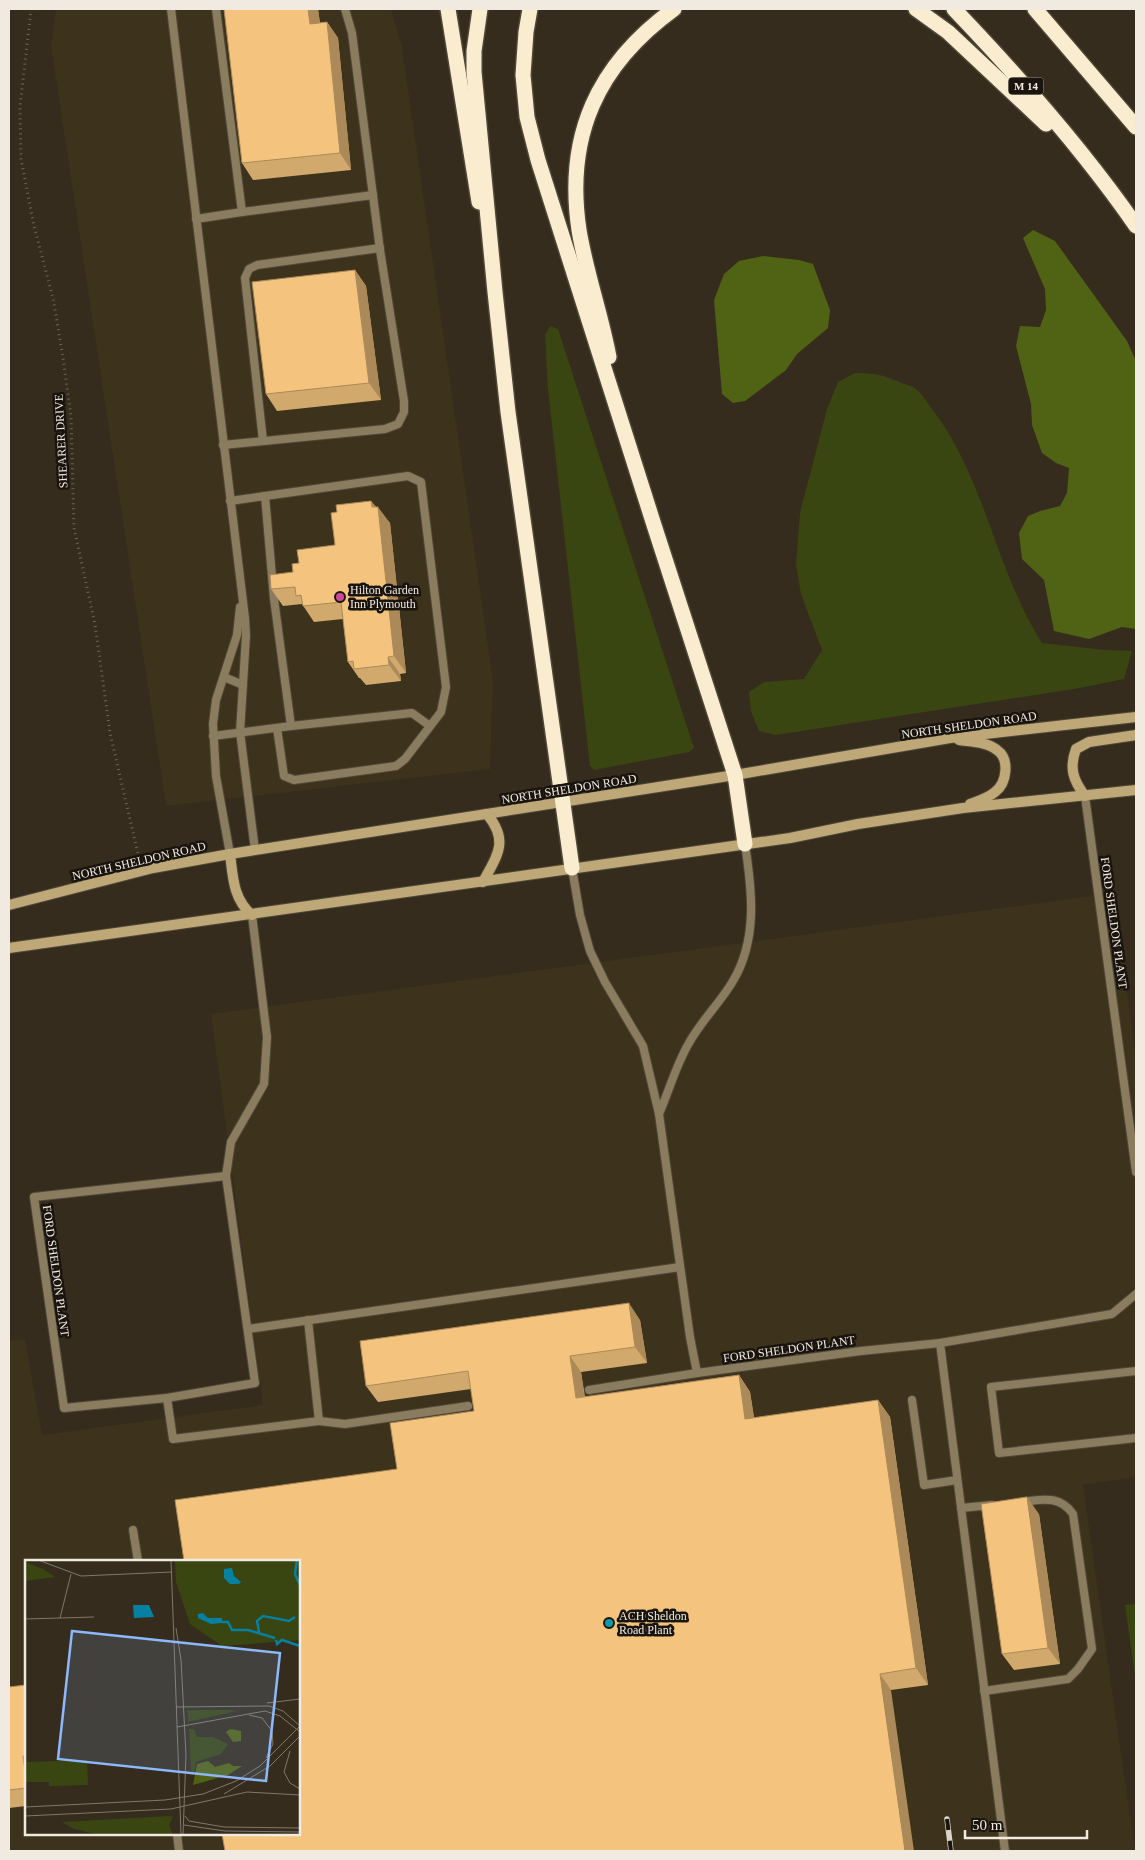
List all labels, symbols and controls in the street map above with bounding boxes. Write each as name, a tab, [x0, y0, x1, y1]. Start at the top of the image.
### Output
road number: M 14	[1008, 78, 1044, 94]
street label: SHEARER DRIVE	[52, 394, 70, 488]
place label: Hilton Garden Inn Plymouth	[350, 583, 419, 611]
marker: Hilton Garden Inn Plymouth	[334, 591, 346, 603]
street label: NORTH SHELDON ROAD	[900, 709, 1038, 741]
street label: NORTH SHELDON ROAD	[500, 771, 638, 807]
street label: NORTH SHELDON ROAD	[71, 839, 207, 883]
street label: FORD SHELDON PLANT	[1098, 856, 1130, 990]
street label: FORD SHELDON PLANT	[40, 1204, 72, 1338]
street label: FORD SHELDON PLANT	[722, 1333, 856, 1365]
inset map	[25, 1560, 300, 1835]
place label: ACH Sheldon Road Plant	[619, 1609, 687, 1637]
marker: ACH Sheldon Road Plant	[603, 1617, 615, 1629]
scale bar	[965, 1808, 1088, 1840]
text: 50 m	[972, 1817, 1003, 1833]

